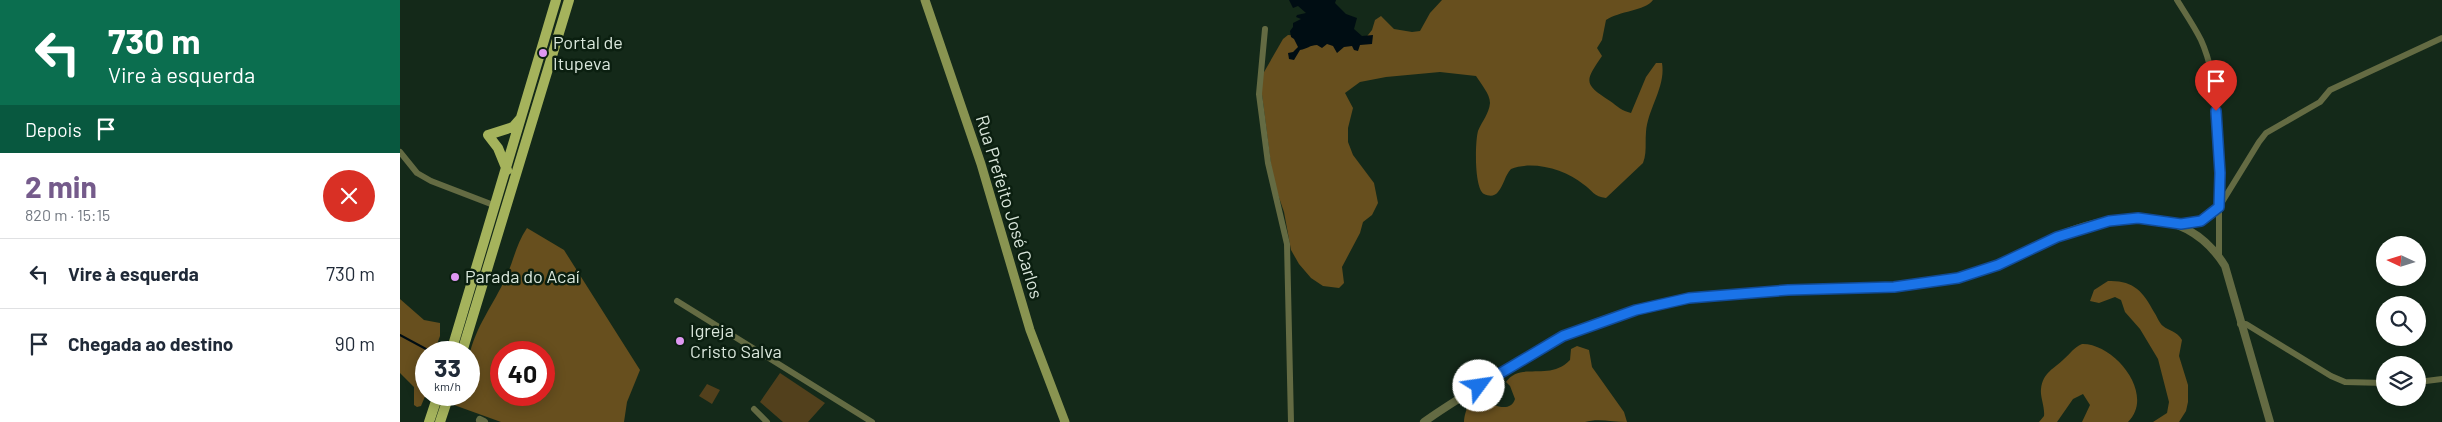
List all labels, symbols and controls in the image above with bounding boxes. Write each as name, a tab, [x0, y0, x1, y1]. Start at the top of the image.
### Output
text: 730 m	[108, 19, 200, 61]
icon: left	[25, 20, 90, 85]
place label: Portal de Itupeva	[553, 31, 623, 74]
marker: Portal de Itupeva	[537, 47, 549, 59]
pin	[2195, 60, 2237, 111]
text: Vire à esquerda	[108, 61, 255, 87]
icon: arrive	[2202, 67, 2230, 95]
street label: Rua Prefeito José Carlos	[972, 112, 1048, 301]
icon: arrive	[92, 115, 120, 143]
text: Depois	[25, 118, 82, 141]
text: 2 min	[25, 168, 97, 204]
button: close	[323, 170, 375, 222]
text: 820 m · 15:15	[25, 205, 110, 224]
north arrow	[2376, 236, 2426, 286]
map controls	[2376, 236, 2426, 406]
icon: left	[25, 260, 53, 288]
text: Vire à esquerda	[68, 262, 199, 285]
text: 730 m	[326, 262, 375, 285]
place label: Parada do Acaí	[465, 265, 580, 287]
marker: Parada do Acaí	[449, 271, 461, 283]
button: search	[2376, 296, 2426, 346]
place label: Igreja Cristo Salva	[690, 319, 782, 362]
icon: arrive	[25, 330, 53, 358]
text: Chegada ao destino	[68, 332, 233, 355]
text: 90 m	[335, 332, 375, 355]
marker: Igreja Cristo Salva	[674, 335, 686, 347]
speed limit sign: 40	[490, 341, 555, 406]
text: 33	[434, 352, 461, 382]
button: layers	[2376, 356, 2426, 406]
position arrow	[1452, 359, 1504, 411]
text: km/h	[434, 379, 461, 393]

